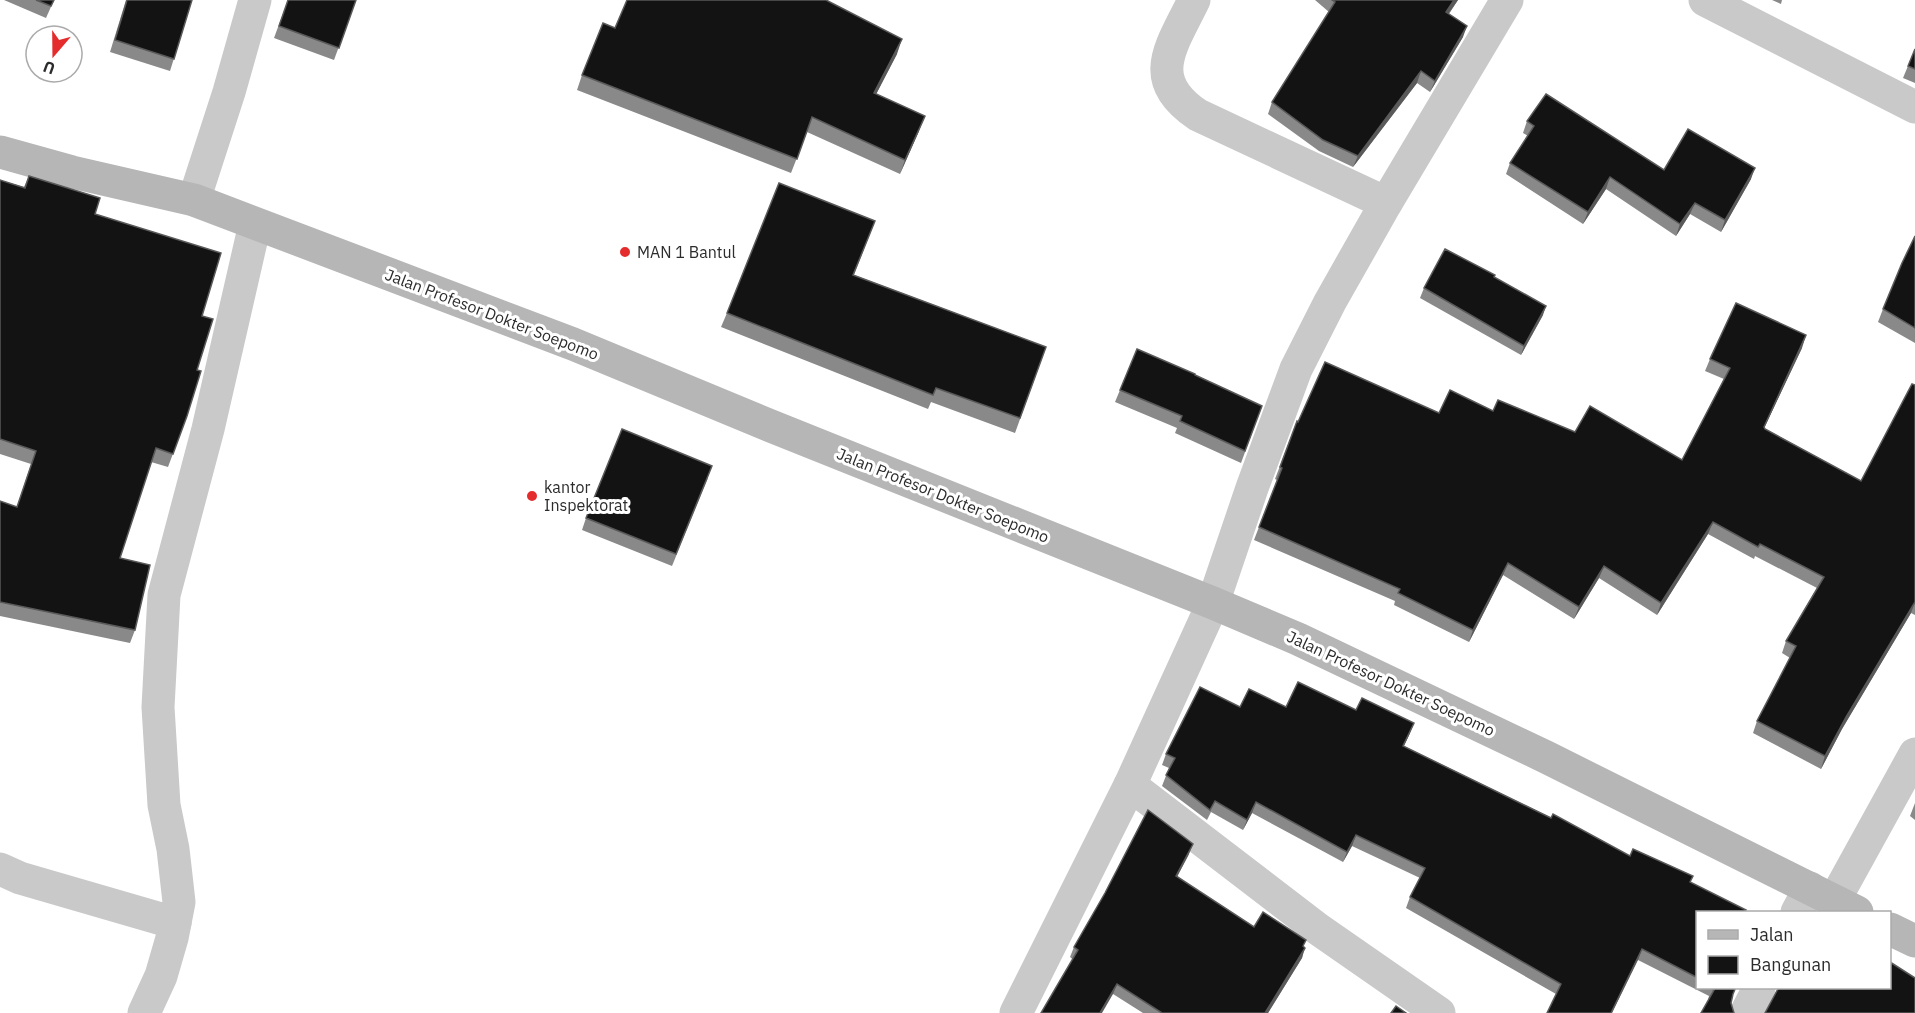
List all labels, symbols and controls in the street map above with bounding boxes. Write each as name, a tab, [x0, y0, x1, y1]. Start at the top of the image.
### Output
north arrow	[24, 24, 84, 84]
text: U	[40, 57, 58, 79]
place label: MAN 1 Bantul	[637, 242, 736, 262]
marker: MAN 1 Bantul	[618, 245, 632, 259]
street label: Jalan Profesor Dokter Soepomo	[382, 264, 602, 364]
street label: Jalan Profesor Dokter Soepomo	[834, 443, 1052, 547]
place label: kantor Inspektorat	[544, 477, 628, 515]
marker: kantor Inspektorat	[525, 489, 539, 503]
street label: Jalan Profesor Dokter Soepomo	[1284, 626, 1498, 740]
legend	[1696, 911, 1891, 989]
text: Jalan	[1750, 923, 1794, 946]
text: Bangunan	[1750, 953, 1831, 976]

